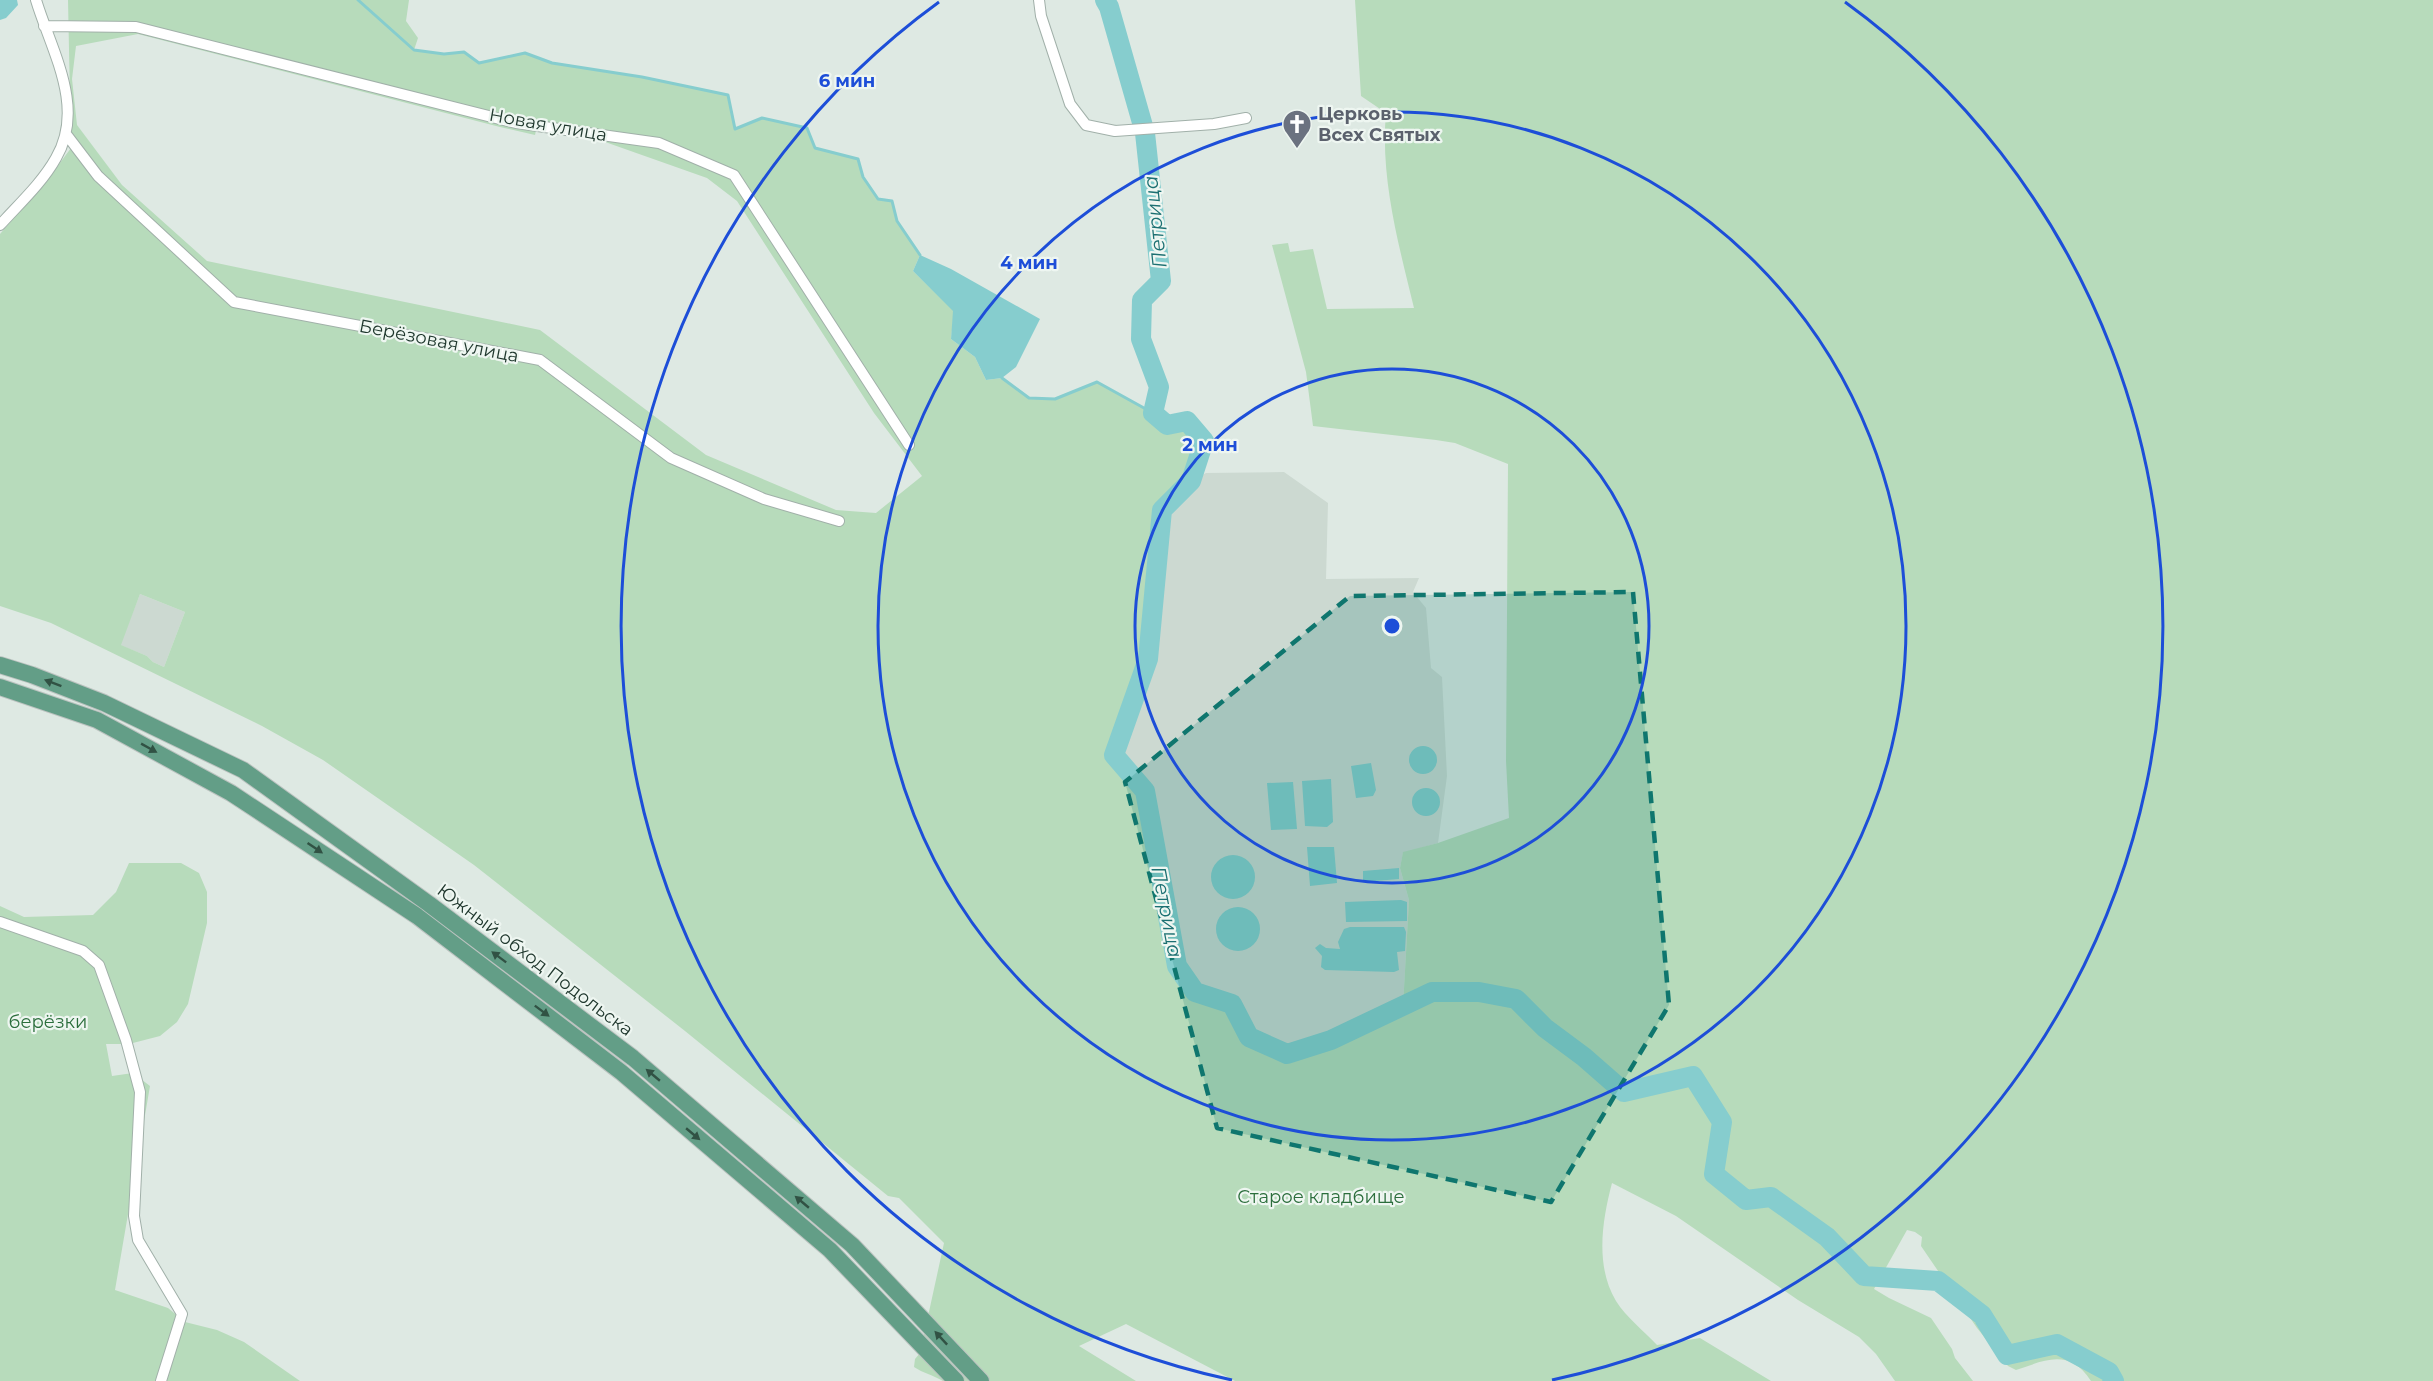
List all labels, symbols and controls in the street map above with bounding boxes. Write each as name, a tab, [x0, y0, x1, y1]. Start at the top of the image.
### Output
text: 6 мин	[819, 70, 875, 92]
place label: Церковь Всех Святых	[1318, 103, 1441, 146]
street label: Новая улица	[487, 104, 609, 146]
church icon: Церковь Всех Святых	[1281, 108, 1313, 150]
water label: Петрица	[1138, 175, 1172, 269]
text: 4 мин	[1000, 252, 1058, 274]
street label: Берёзовая улица	[357, 315, 521, 367]
text: 2 мин	[1182, 434, 1238, 456]
centre of rings	[1382, 616, 1402, 636]
one-way arrow	[43, 677, 61, 687]
one-way arrow	[140, 743, 157, 753]
one-way arrow	[307, 842, 323, 854]
water label: Петрица	[1146, 864, 1188, 960]
street label: Южный обход Подольска	[433, 879, 637, 1041]
one-way arrow	[491, 951, 506, 963]
one-way arrow	[534, 1005, 549, 1017]
park label: берёзки	[9, 1011, 87, 1033]
one-way arrow	[645, 1069, 661, 1082]
one-way arrow	[685, 1127, 701, 1140]
park label: Старое кладбище	[1237, 1186, 1405, 1208]
one-way arrow	[795, 1196, 810, 1209]
one-way arrow	[934, 1332, 948, 1346]

